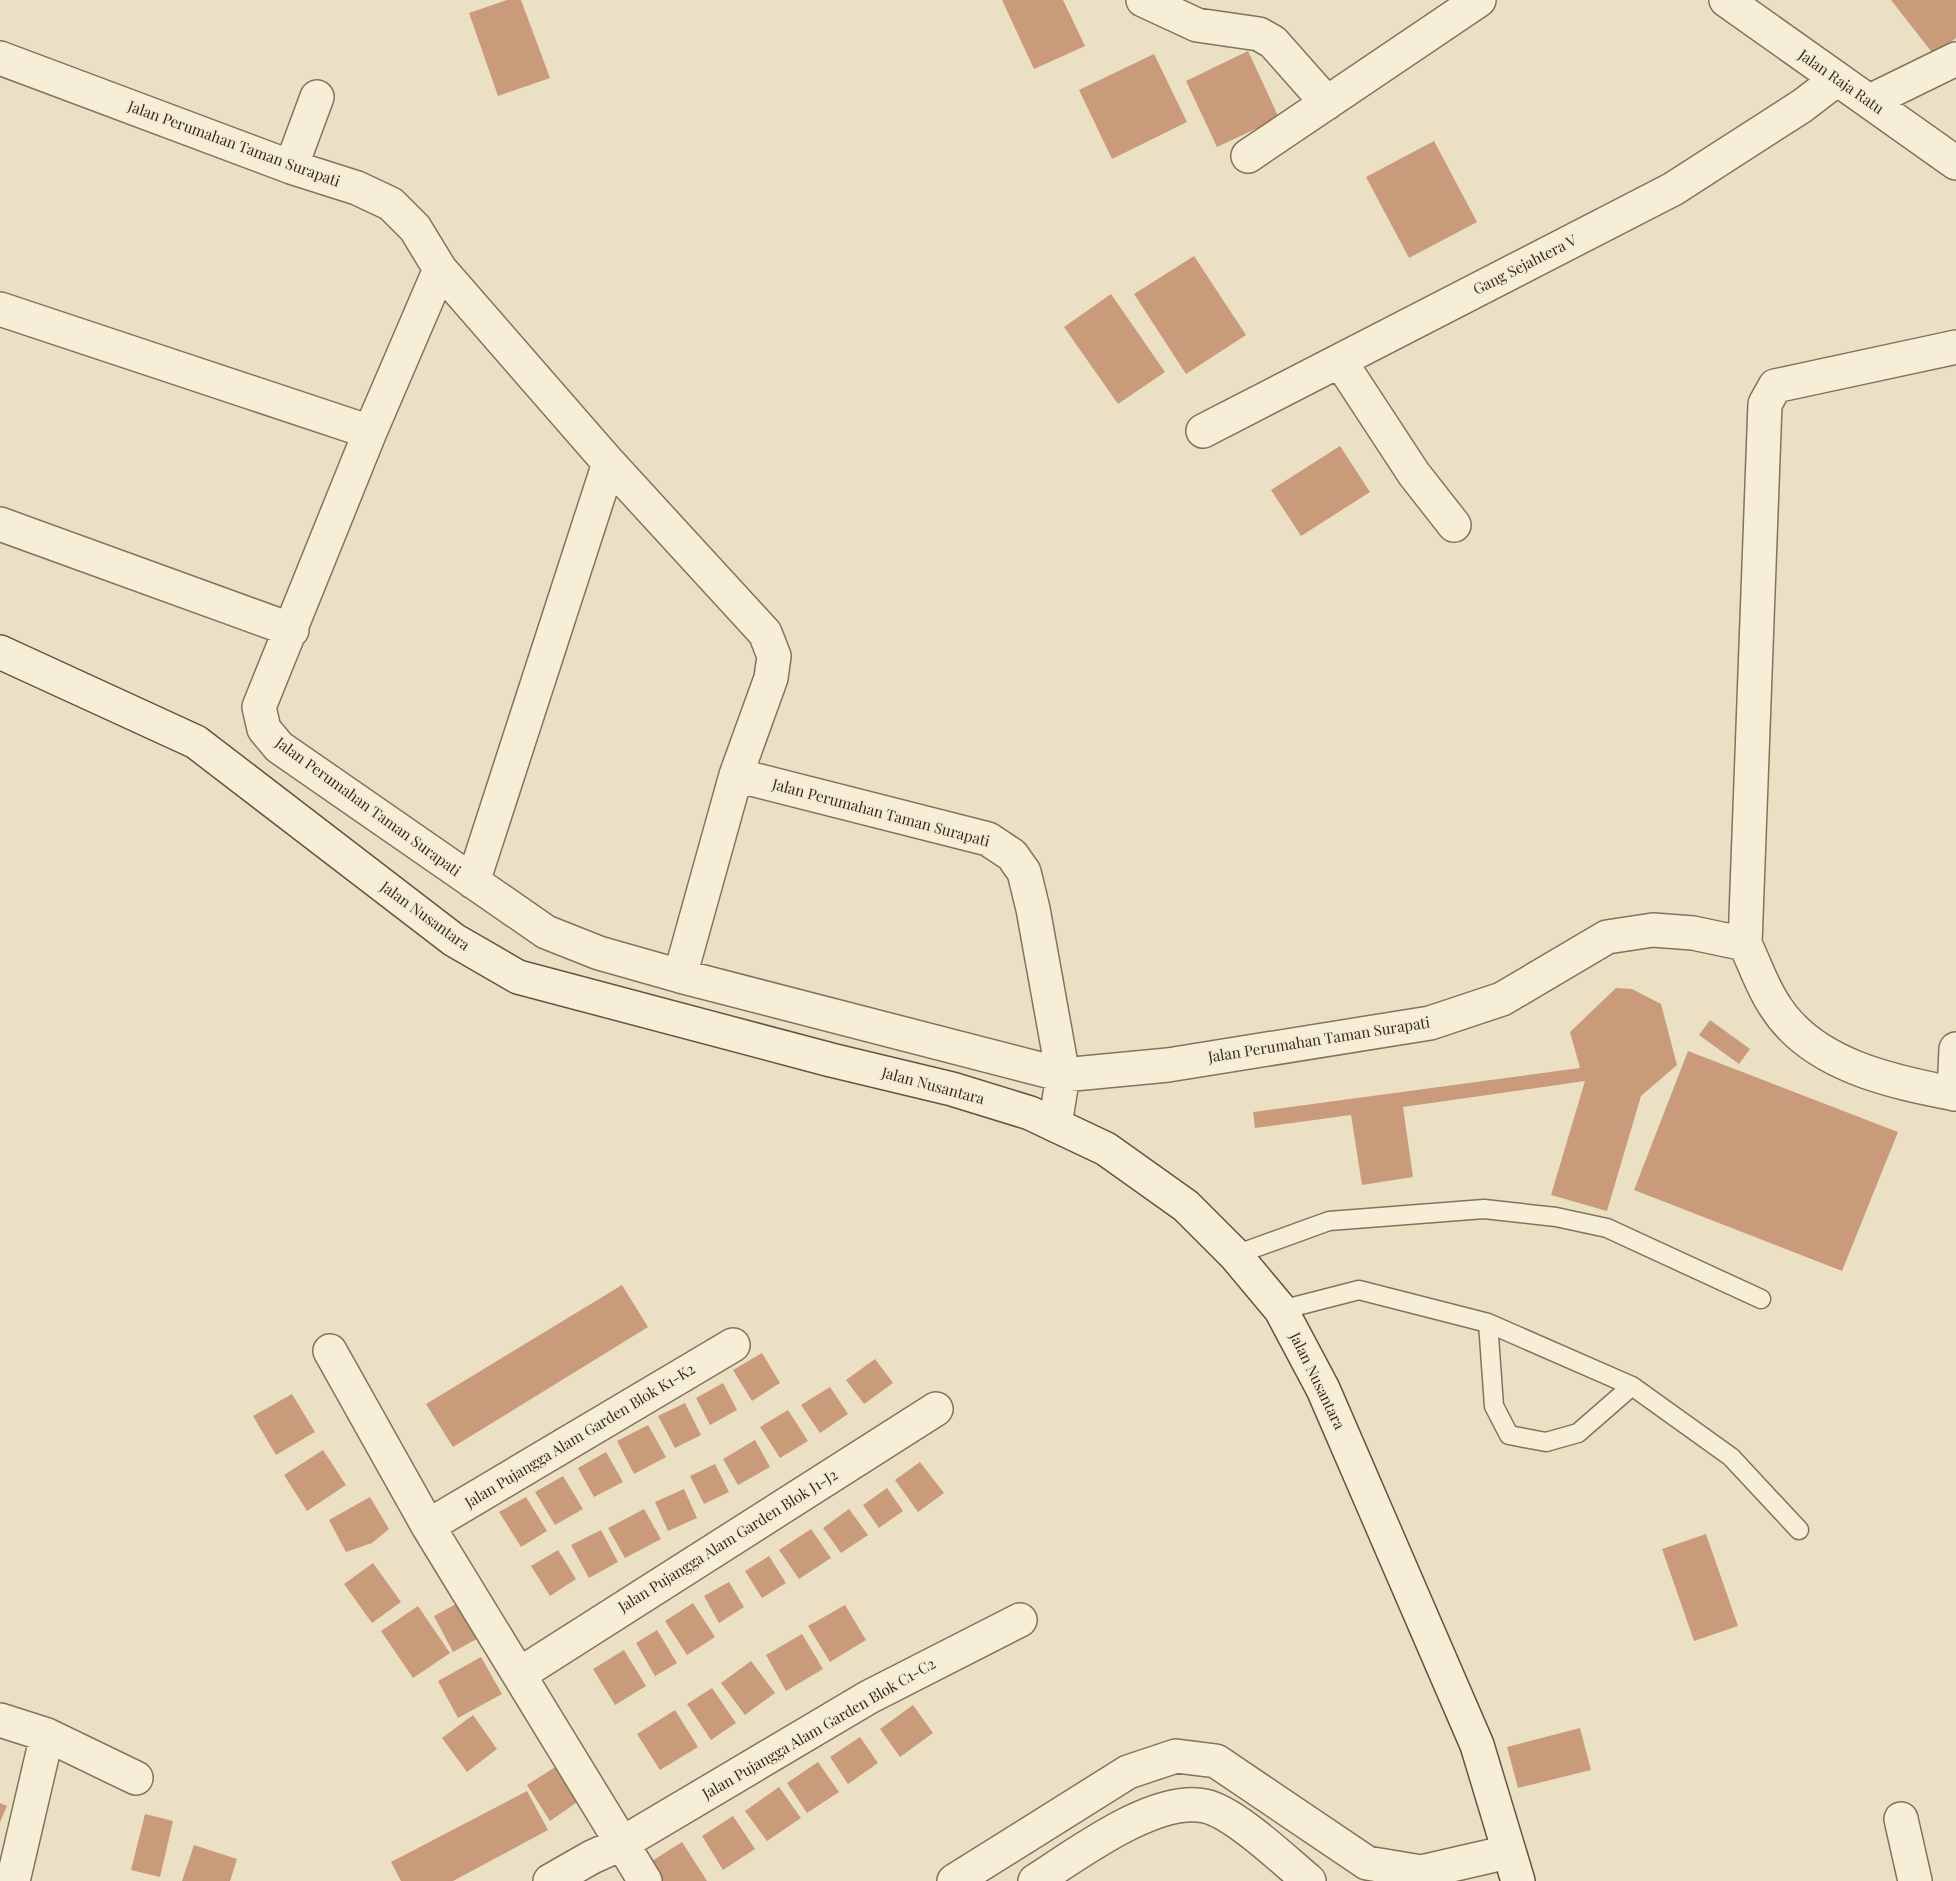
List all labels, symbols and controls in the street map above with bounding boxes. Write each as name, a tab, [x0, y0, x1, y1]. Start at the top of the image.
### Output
street label: Jalan Raja Ratu	[1794, 44, 1888, 118]
street label: Jalan Perumahan Taman Surapati	[125, 95, 344, 191]
street label: Gang Sejahtera V	[1469, 229, 1580, 299]
street label: Jalan Perumahan Taman Surapati	[271, 732, 466, 881]
street label: Jalan Perumahan Taman Surapati	[769, 773, 993, 851]
street label: Jalan Nusantara	[376, 875, 475, 955]
street label: Jalan Perumahan Taman Surapati	[1205, 1011, 1432, 1067]
street label: Jalan Nusantara	[879, 1061, 987, 1108]
street label: Jalan Nusantara	[1285, 1328, 1350, 1433]
street label: Jalan Pujangga Alam Garden Blok K1-K2	[460, 1358, 698, 1512]
street label: Jalan Pujangga Alam Garden Blok J1-J2	[613, 1464, 841, 1617]
street label: Jalan Pujangga Alam Garden Blok C1-C2	[697, 1653, 939, 1804]

